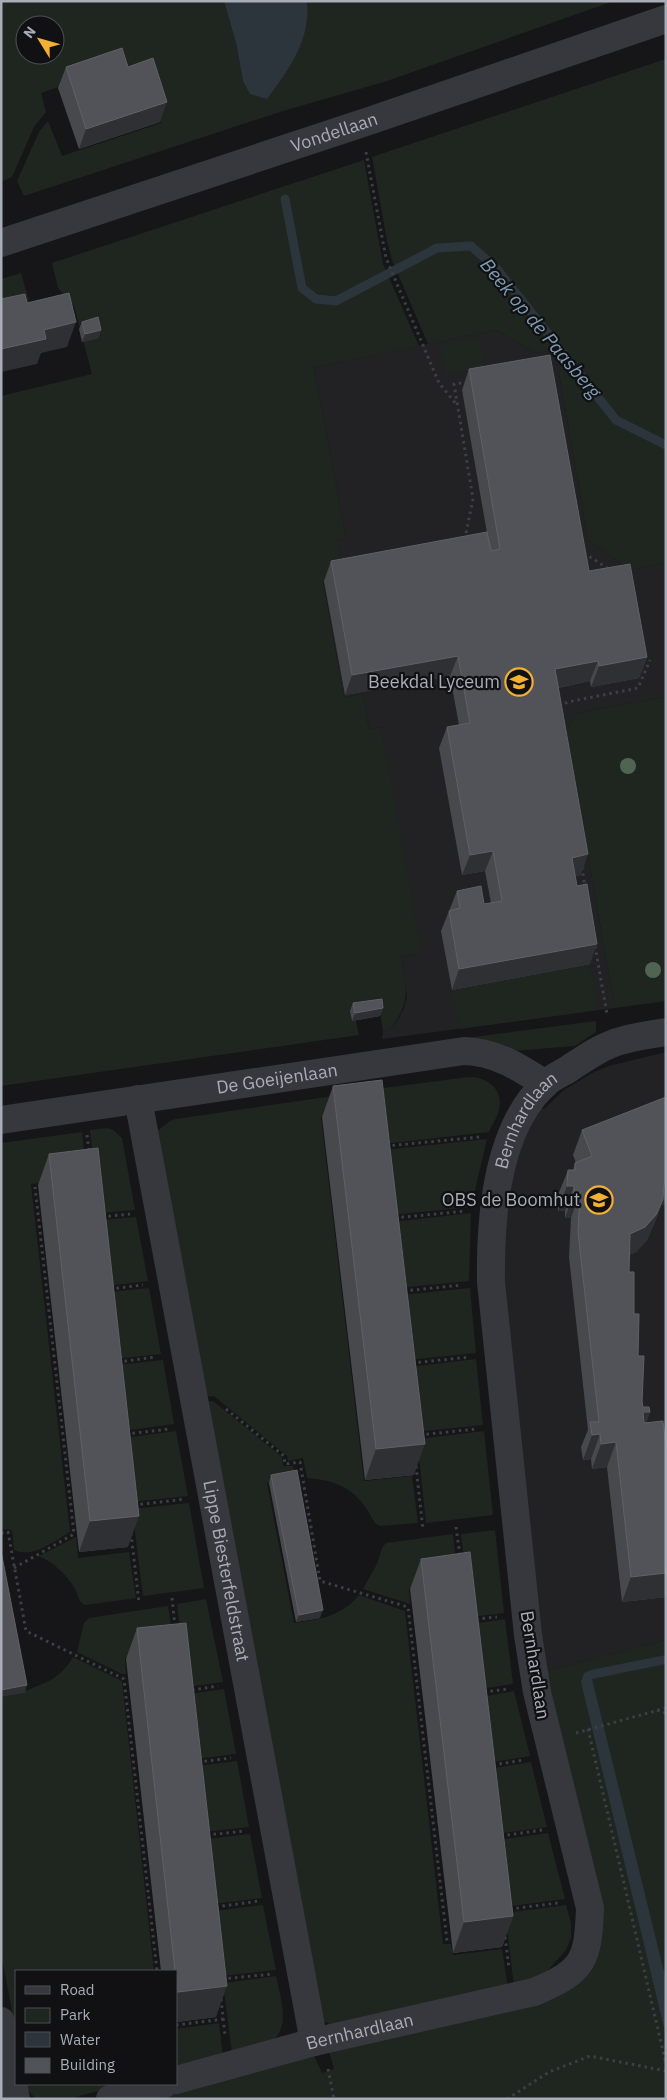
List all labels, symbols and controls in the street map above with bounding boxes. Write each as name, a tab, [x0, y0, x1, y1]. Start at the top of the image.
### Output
north arrow	[15, 15, 65, 65]
text: N	[19, 23, 40, 42]
street label: Vondellaan	[288, 107, 381, 157]
water label: Beek op de Paasberg	[475, 253, 607, 404]
school or university icon: Beekdal Lyceum	[504, 667, 534, 697]
place label: Beekdal Lyceum	[368, 670, 500, 693]
street label: De Goeijenlaan	[215, 1058, 339, 1099]
street label: Bernhardlaan	[489, 1066, 562, 1171]
school or university icon: OBS de Boomhut	[584, 1185, 614, 1215]
place label: OBS de Boomhut	[442, 1188, 580, 1211]
street label: Lippe Biesterfeldstraat	[198, 1478, 255, 1663]
street label: Bernhardlaan	[516, 1609, 555, 1721]
legend	[15, 1970, 178, 2085]
text: Road	[60, 1980, 95, 1999]
text: Park	[60, 2005, 90, 2024]
street label: Bernhardlaan	[303, 2008, 416, 2055]
text: Water	[60, 2030, 101, 2049]
text: Building	[60, 2055, 115, 2074]

